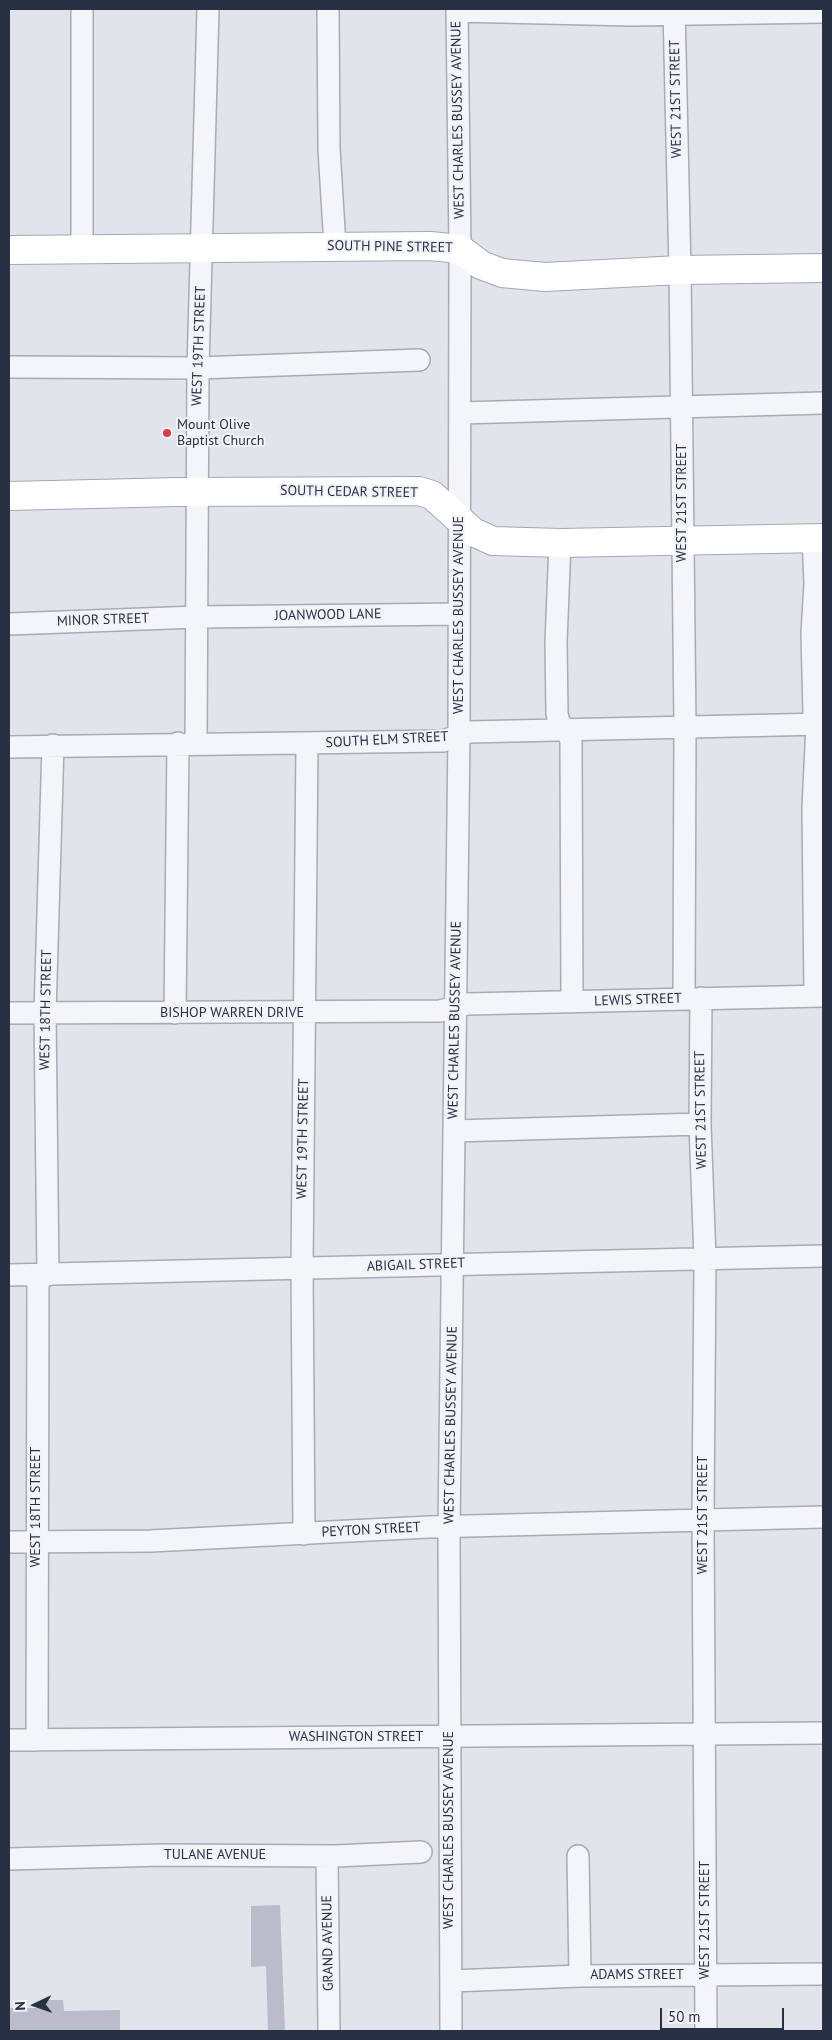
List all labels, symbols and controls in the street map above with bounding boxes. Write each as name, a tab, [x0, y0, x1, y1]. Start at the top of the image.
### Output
street label: WEST CHARLES BUSSEY AVENUE	[448, 21, 468, 219]
street label: WEST 21ST STREET	[667, 40, 685, 158]
street label: SOUTH PINE STREET	[327, 238, 453, 256]
street label: WEST 19TH STREET	[189, 285, 209, 407]
place label: Mount Olive Baptist Church	[177, 417, 264, 450]
marker: Mount Olive Baptist Church	[161, 427, 173, 439]
street label: WEST 21ST STREET	[674, 444, 690, 562]
street label: SOUTH CEDAR STREET	[280, 482, 418, 502]
street label: WEST CHARLES BUSSEY AVENUE	[451, 516, 467, 714]
street label: JOANWOOD LANE	[275, 606, 381, 624]
street label: MINOR STREET	[56, 610, 150, 630]
street label: SOUTH ELM STREET	[325, 728, 449, 752]
street label: WEST CHARLES BUSSEY AVENUE	[445, 921, 465, 1119]
street label: WEST 18TH STREET	[37, 950, 55, 1070]
street label: LEWIS STREET	[594, 990, 682, 1010]
street label: BISHOP WARREN DRIVE	[160, 1005, 304, 1021]
street label: WEST 21ST STREET	[692, 1051, 710, 1169]
street label: WEST 19TH STREET	[294, 1079, 312, 1199]
street label: ABIGAIL STREET	[366, 1255, 466, 1275]
street label: WEST CHARLES BUSSEY AVENUE	[441, 1326, 461, 1524]
street label: WEST 18TH STREET	[28, 1447, 44, 1567]
street label: WEST 21ST STREET	[695, 1456, 711, 1574]
street label: PEYTON STREET	[321, 1519, 421, 1541]
street label: WASHINGTON STREET	[289, 1729, 423, 1745]
street label: WEST CHARLES BUSSEY AVENUE	[441, 1731, 457, 1929]
street label: TULANE AVENUE	[164, 1847, 266, 1863]
street label: WEST 21ST STREET	[697, 1861, 713, 1979]
street label: GRAND AVENUE	[319, 1895, 337, 1991]
street label: ADAMS STREET	[590, 1967, 684, 1983]
north arrow	[10, 1980, 60, 2030]
scale bar	[662, 1998, 786, 2030]
text: N	[11, 2001, 29, 2011]
text: 50 m	[668, 2007, 701, 2026]

